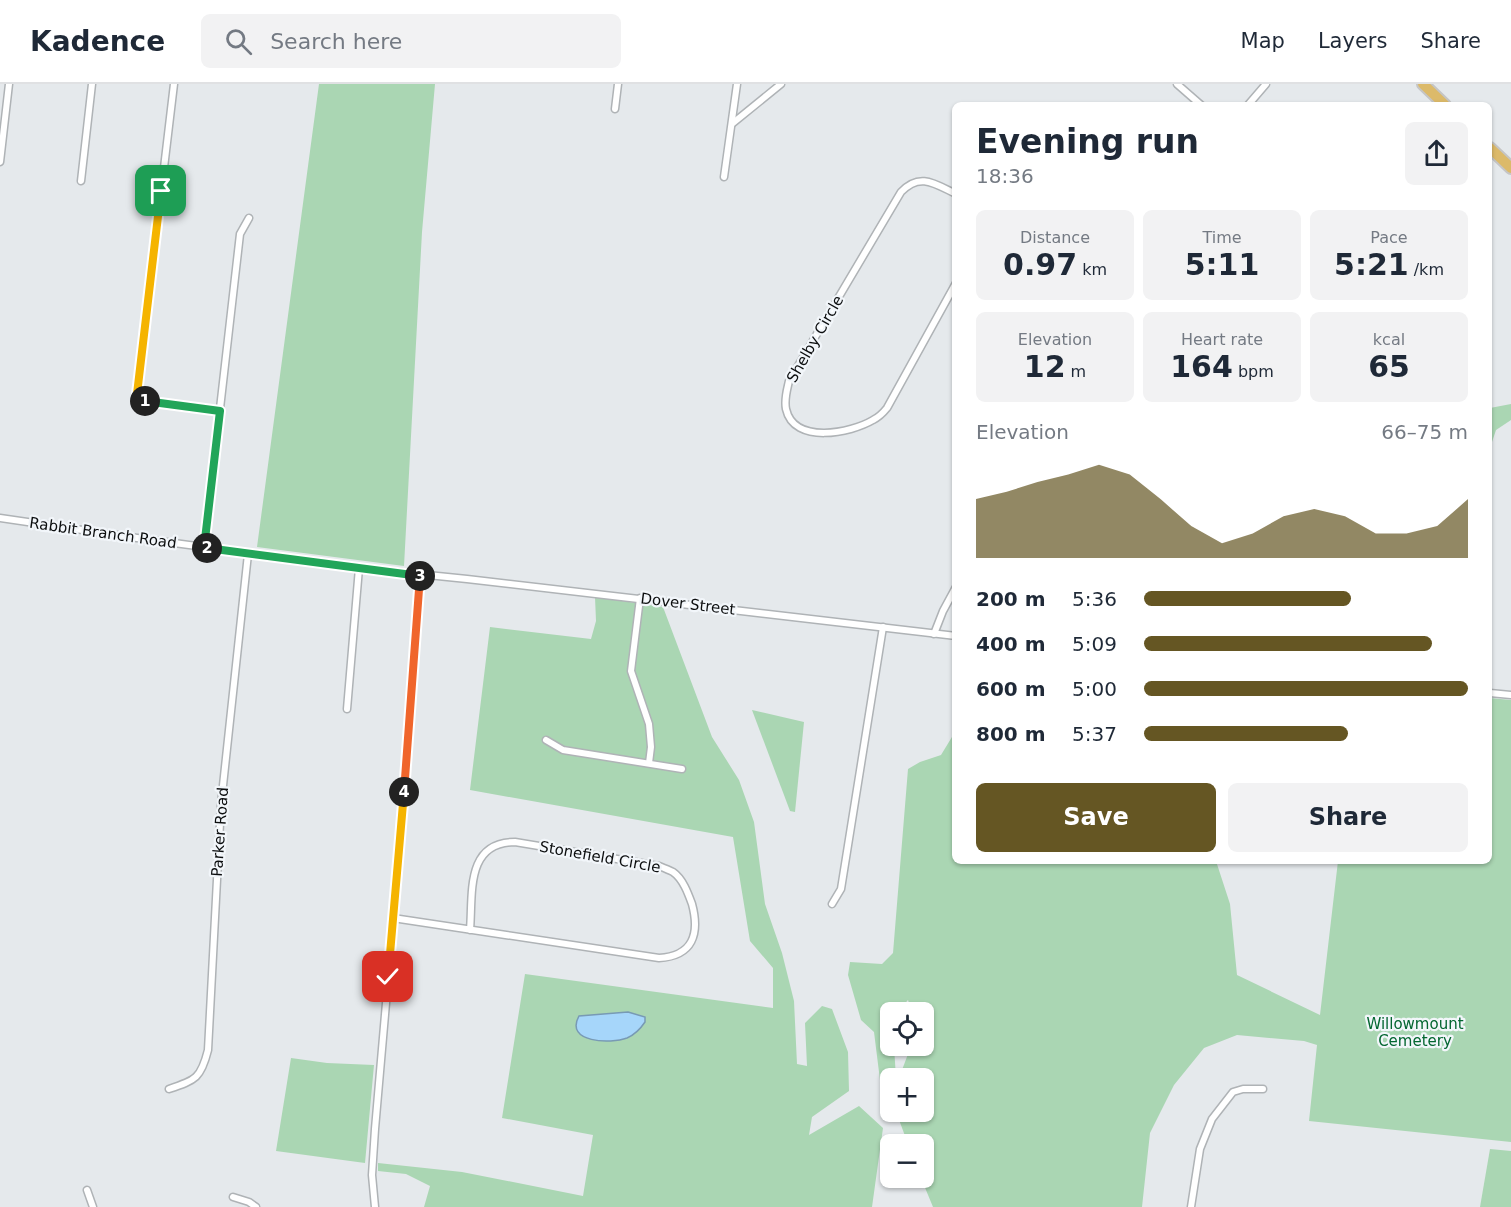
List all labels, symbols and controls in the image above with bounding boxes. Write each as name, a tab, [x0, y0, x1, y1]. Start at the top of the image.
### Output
search box	[201, 14, 621, 68]
text: Kadence	[30, 25, 165, 58]
icon: search	[222, 25, 255, 58]
text: Search here	[270, 29, 402, 54]
text: Map	[1241, 29, 1285, 53]
text: Layers	[1318, 29, 1387, 53]
text: Share	[1420, 29, 1481, 53]
text: Evening run	[976, 122, 1199, 161]
button: share	[1405, 122, 1468, 185]
text: 18:36	[976, 164, 1034, 188]
pin	[135, 165, 186, 216]
icon: arrive	[144, 174, 177, 207]
text: Distance	[1020, 228, 1090, 247]
text: Time	[1202, 228, 1242, 247]
text: Pace	[1370, 228, 1408, 247]
text: 0.97	[1003, 247, 1077, 282]
text: 5:11	[1185, 247, 1259, 282]
text: 5:21	[1334, 247, 1409, 282]
text: km	[1077, 260, 1107, 279]
text: /km	[1409, 260, 1444, 279]
street label: Shelby Circle	[783, 292, 847, 386]
text: Elevation	[1018, 330, 1092, 349]
text: Heart rate	[1181, 330, 1263, 349]
text: kcal	[1373, 330, 1405, 349]
text: 12	[1024, 349, 1066, 384]
text: 164	[1170, 349, 1233, 384]
text: 65	[1368, 349, 1410, 384]
text: m	[1066, 362, 1086, 381]
text: bpm	[1233, 362, 1274, 381]
pin: 1	[130, 386, 160, 416]
text: 1	[139, 391, 151, 410]
text: Elevation	[976, 420, 1069, 444]
text: 66–75 m	[1381, 420, 1468, 444]
street label: Rabbit Branch Road	[28, 514, 178, 552]
pin: 2	[192, 533, 222, 563]
text: 2	[201, 538, 213, 557]
pin: 3	[405, 561, 435, 591]
text: 3	[414, 566, 426, 585]
text: 200 m	[976, 587, 1046, 611]
text: 5:36	[1072, 587, 1117, 611]
street label: Dover Street	[640, 589, 737, 619]
text: 400 m	[976, 632, 1046, 656]
text: 5:09	[1072, 632, 1117, 656]
text: 600 m	[976, 677, 1046, 701]
text: 5:00	[1072, 677, 1117, 701]
text: 800 m	[976, 722, 1046, 746]
text: 5:37	[1072, 722, 1117, 746]
pin: 4	[389, 777, 419, 807]
text: 4	[398, 782, 410, 801]
button: Save	[976, 783, 1216, 852]
button: Share	[1228, 783, 1468, 852]
street label: Parker Road	[208, 787, 232, 877]
street label: Stonefield Circle	[538, 837, 662, 877]
pin	[362, 951, 413, 1002]
icon: check	[371, 960, 404, 993]
map controls	[880, 1002, 934, 1188]
button: locate	[880, 1002, 934, 1056]
park label: Willowmount Cemetery	[1366, 1015, 1464, 1050]
button: +	[880, 1068, 934, 1122]
button: −	[880, 1134, 934, 1188]

